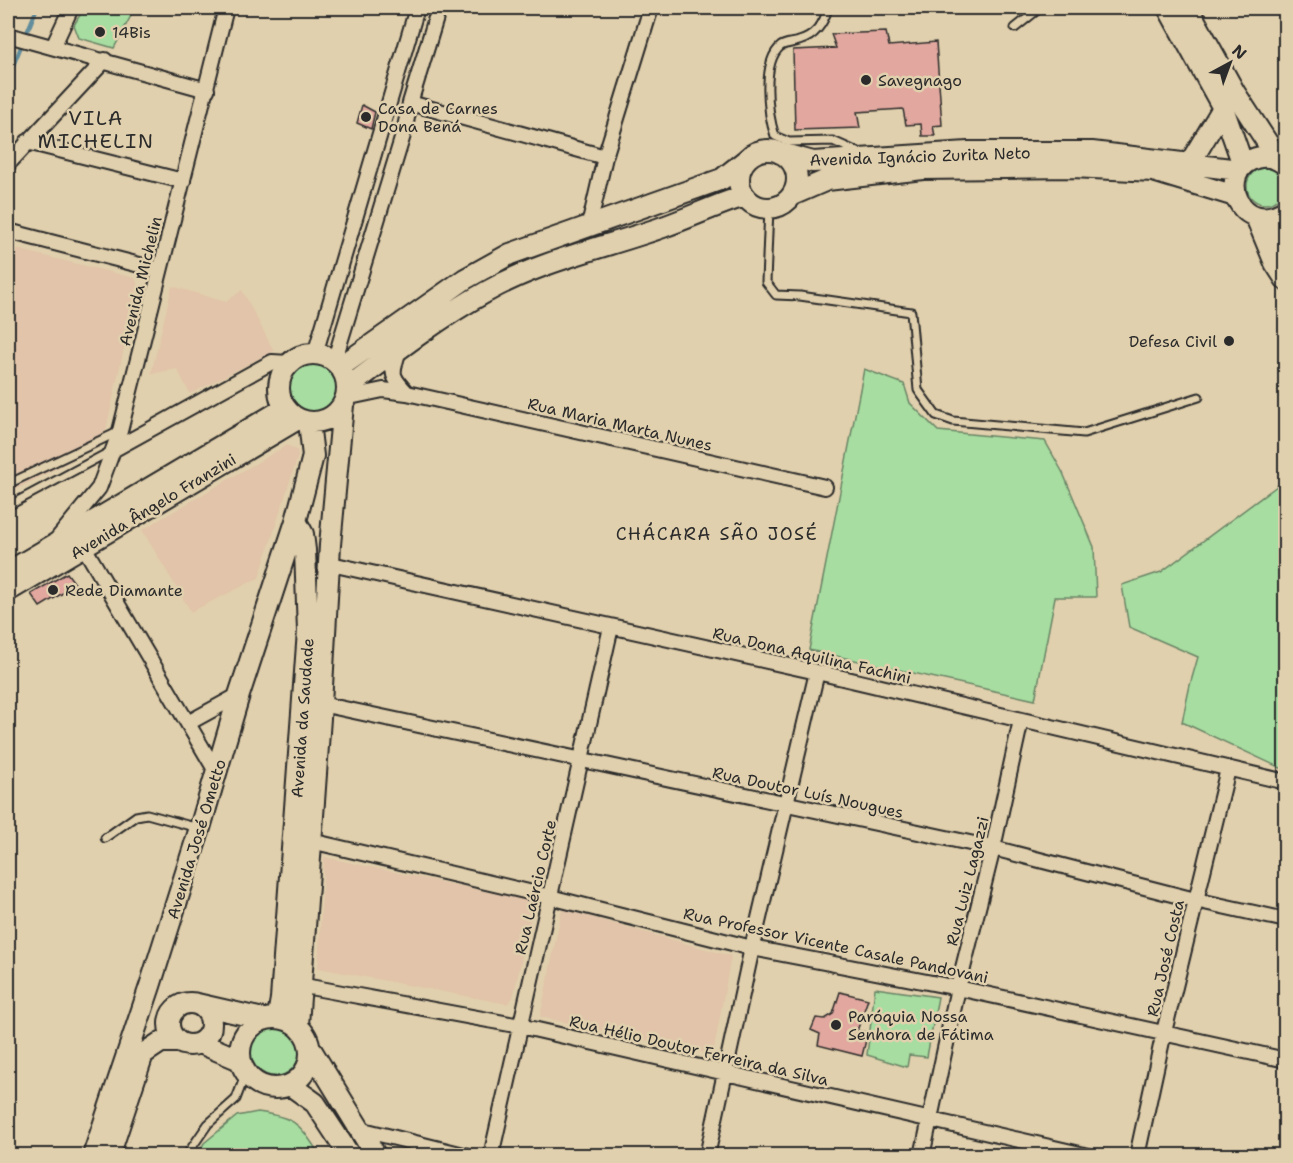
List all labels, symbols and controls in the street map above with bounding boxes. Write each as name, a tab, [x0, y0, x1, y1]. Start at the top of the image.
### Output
place label: 14Bis	[112, 22, 151, 43]
marker: 14Bis	[93, 25, 107, 39]
north arrow	[1200, 33, 1260, 93]
text: N	[1228, 40, 1251, 64]
place label: Savegnago	[878, 70, 962, 91]
marker: Savegnago	[859, 73, 873, 87]
place label: Casa de Carnes Dona Bená	[378, 98, 498, 137]
district label: VILA MICHELIN	[38, 105, 154, 154]
marker: Casa de Carnes Dona Bená	[359, 110, 373, 124]
street label: Avenida Ignácio Zurita Neto	[809, 142, 1031, 171]
street label: Avenida Michelin	[114, 214, 167, 348]
place label: Defesa Civil	[1129, 331, 1217, 352]
marker: Defesa Civil	[1222, 334, 1236, 348]
street label: Rua Maria Marta Nunes	[526, 393, 714, 456]
street label: Avenida Ângelo Franzini	[67, 449, 240, 564]
district label: CHÁCARA SÃO JOSÉ	[616, 522, 818, 546]
place label: Rede Diamante	[65, 580, 183, 601]
marker: Rede Diamante	[46, 583, 60, 597]
street label: Rua Dona Aquilina Fachini	[711, 622, 913, 689]
street label: Avenida da Saudade	[286, 637, 319, 799]
street label: Avenida José Ometto	[162, 757, 231, 922]
street label: Rua Doutor Luís Nougues	[710, 762, 905, 823]
street label: Rua Luiz Lagazzi	[941, 814, 994, 948]
street label: Rua Laércio Corte	[510, 818, 561, 957]
street label: Rua José Costa	[1142, 898, 1189, 1019]
street label: Rua Professor Vicente Casale Pandovani	[682, 903, 990, 988]
place label: Paróquia Nossa Senhora de Fátima	[848, 1006, 994, 1045]
street label: Rua Hélio Doutor Ferreira da Silva	[567, 1010, 831, 1091]
marker: Paróquia Nossa Senhora de Fátima	[829, 1018, 843, 1032]

